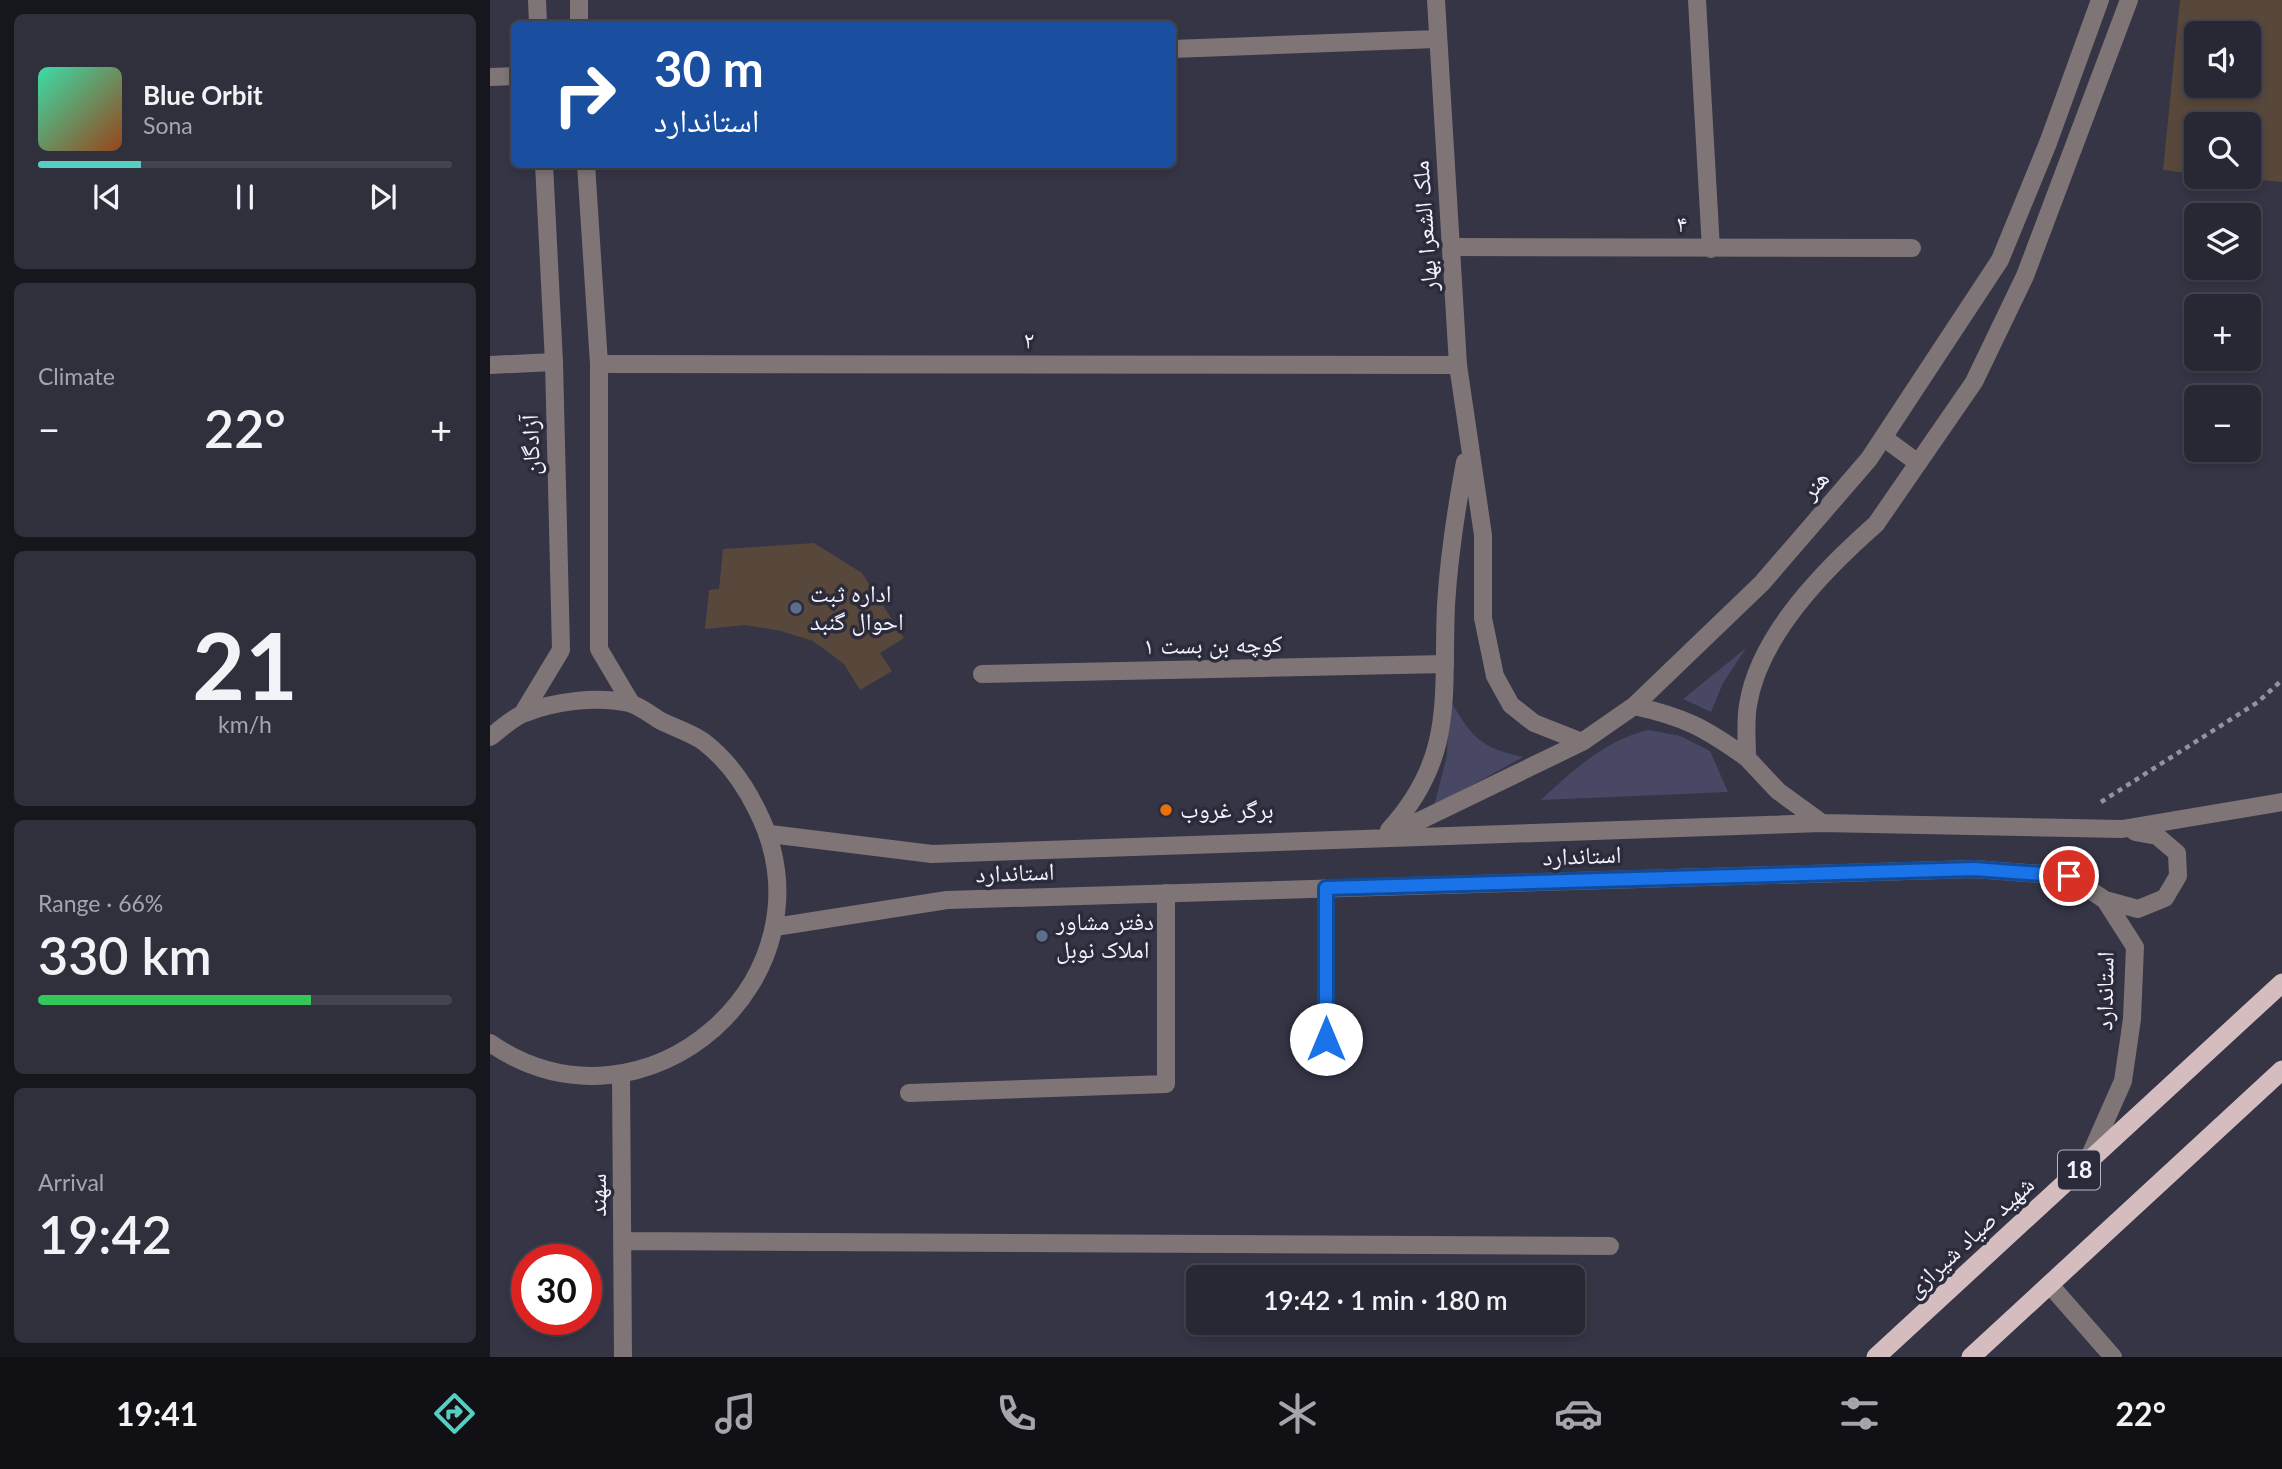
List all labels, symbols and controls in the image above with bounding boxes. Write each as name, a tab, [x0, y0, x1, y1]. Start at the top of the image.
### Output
map controls	[2184, 21, 2261, 462]
button: sound	[2184, 21, 2261, 98]
text: 30 m	[654, 39, 764, 97]
icon: right	[539, 49, 630, 140]
text: Blue Orbit	[143, 79, 263, 111]
text: استاندارد	[654, 100, 759, 139]
text: Sona	[143, 111, 193, 139]
button: search	[2184, 112, 2261, 189]
street label: ملک الشعرا بهار	[1404, 160, 1443, 293]
icon: previous	[88, 178, 126, 216]
icon: pause	[226, 178, 264, 216]
icon: next	[364, 178, 402, 216]
button: layers	[2184, 203, 2261, 280]
street label: ۴	[1677, 208, 1687, 237]
button: +	[2184, 294, 2261, 371]
street label: ۲	[1024, 324, 1034, 353]
text: Climate	[38, 362, 115, 390]
button: −	[2184, 385, 2261, 462]
text: 22°	[204, 397, 286, 459]
text: −	[38, 406, 60, 452]
text: +	[430, 406, 452, 452]
street label: آزادگان	[514, 413, 546, 476]
street label: هنر	[1793, 464, 1834, 505]
place label: اداره ثبت احوال گنبد	[810, 578, 904, 636]
marker: اداره ثبت احوال گنبد	[788, 600, 804, 616]
text: 21	[192, 610, 298, 719]
street label: کوچه بن بست ۱	[1143, 628, 1283, 660]
text: km/h	[218, 710, 272, 738]
place label: برگر غروب	[1180, 794, 1274, 824]
marker: برگر غروب	[1158, 802, 1174, 818]
street label: استاندارد	[1542, 839, 1622, 870]
pin	[2039, 846, 2099, 906]
street label: استاندارد	[975, 856, 1055, 887]
icon: arrive	[2050, 857, 2088, 895]
text: Range · 66%	[38, 889, 163, 917]
place label: دفتر مشاور املاک نوبل	[1055, 906, 1154, 964]
text: 330 km	[38, 924, 212, 986]
marker: دفتر مشاور املاک نوبل	[1034, 928, 1050, 944]
street label: استاندارد	[2088, 951, 2119, 1031]
position arrow	[1289, 1002, 1363, 1076]
road number: 18	[2058, 1150, 2100, 1190]
text: Arrival	[38, 1168, 104, 1196]
street label: شهید صیاد شیرازی	[1899, 1169, 2040, 1303]
street label: سهند	[582, 1173, 611, 1217]
text: 19:42	[38, 1203, 172, 1265]
speed limit sign: 30	[511, 1244, 602, 1335]
text: 19:42 · 1 min · 180 m	[1263, 1284, 1508, 1316]
icon: directions	[430, 1389, 479, 1438]
icon: music	[711, 1389, 760, 1438]
icon: phone	[992, 1389, 1041, 1438]
icon: climate	[1273, 1389, 1322, 1438]
icon: car	[1554, 1389, 1603, 1438]
icon: filters	[1835, 1389, 1884, 1438]
text: 19:41	[116, 1394, 198, 1433]
text: 22°	[2116, 1394, 2166, 1433]

